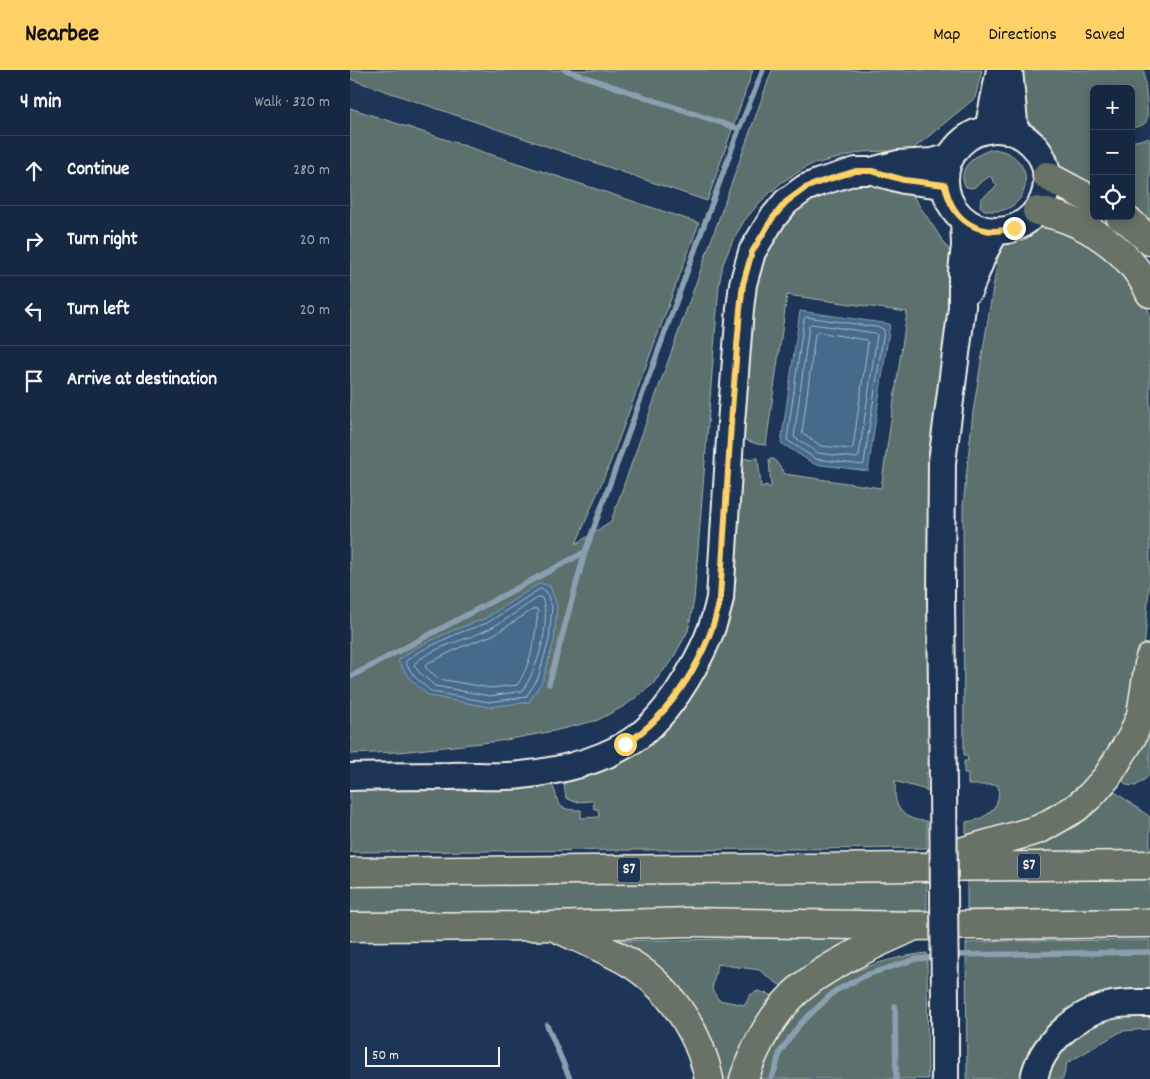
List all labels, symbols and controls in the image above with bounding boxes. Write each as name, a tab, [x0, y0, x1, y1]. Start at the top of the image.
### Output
text: Nearbee	[25, 18, 99, 52]
text: Map	[933, 23, 960, 48]
text: Directions	[988, 23, 1057, 48]
text: Saved	[1085, 23, 1125, 48]
map controls	[1090, 85, 1135, 220]
button: +	[1090, 85, 1135, 130]
text: 4 min	[20, 88, 62, 118]
text: Walk · 320 m	[254, 91, 330, 114]
button: −	[1090, 130, 1135, 175]
icon: ahead	[20, 157, 48, 185]
text: Continue	[67, 157, 129, 184]
text: 280 m	[293, 159, 330, 182]
button: locate	[1090, 175, 1135, 220]
route end	[1003, 217, 1026, 240]
icon: right	[20, 227, 48, 255]
text: Turn right	[67, 227, 138, 254]
text: 20 m	[300, 229, 330, 252]
icon: left	[20, 297, 48, 325]
text: Turn left	[67, 297, 130, 324]
text: 20 m	[300, 299, 330, 322]
icon: arrive	[20, 367, 48, 395]
text: Arrive at destination	[67, 367, 217, 394]
route start	[614, 733, 637, 756]
road number: S7	[1018, 854, 1040, 878]
road number: S7	[618, 858, 640, 882]
scale bar	[365, 1044, 500, 1067]
text: 50 m	[372, 1046, 399, 1066]

